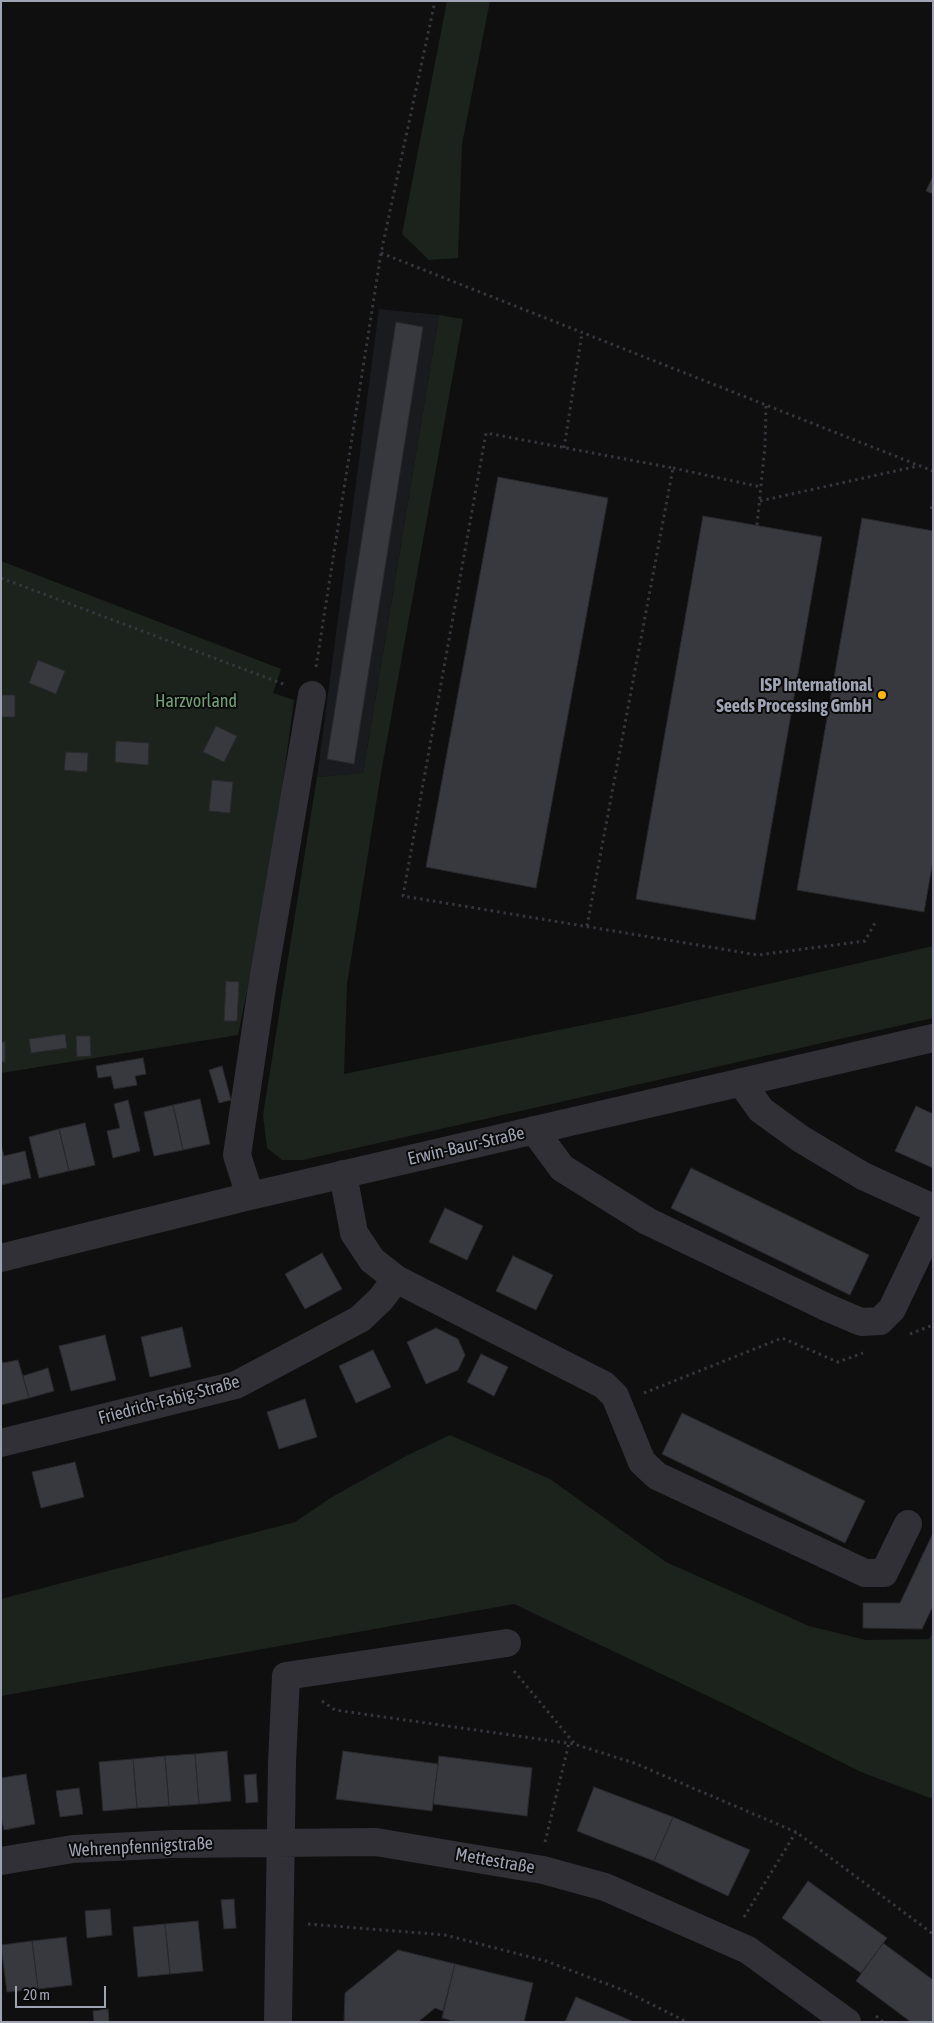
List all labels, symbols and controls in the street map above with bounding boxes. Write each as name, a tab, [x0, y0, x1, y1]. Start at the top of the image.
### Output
place label: ISP International Seeds Processing GmbH	[716, 674, 872, 716]
marker: ISP International Seeds Processing GmbH	[876, 689, 888, 701]
park label: Harzvorland	[155, 690, 237, 712]
street label: Erwin-Baur-Straße	[406, 1122, 526, 1170]
street label: Friedrich-Fabig-Straße	[96, 1371, 242, 1429]
street label: Wehrenpfennigstraße	[68, 1832, 214, 1862]
street label: Mettestraße	[454, 1843, 536, 1879]
scale bar	[18, 1976, 109, 2008]
text: 20 m	[23, 1986, 50, 2003]

